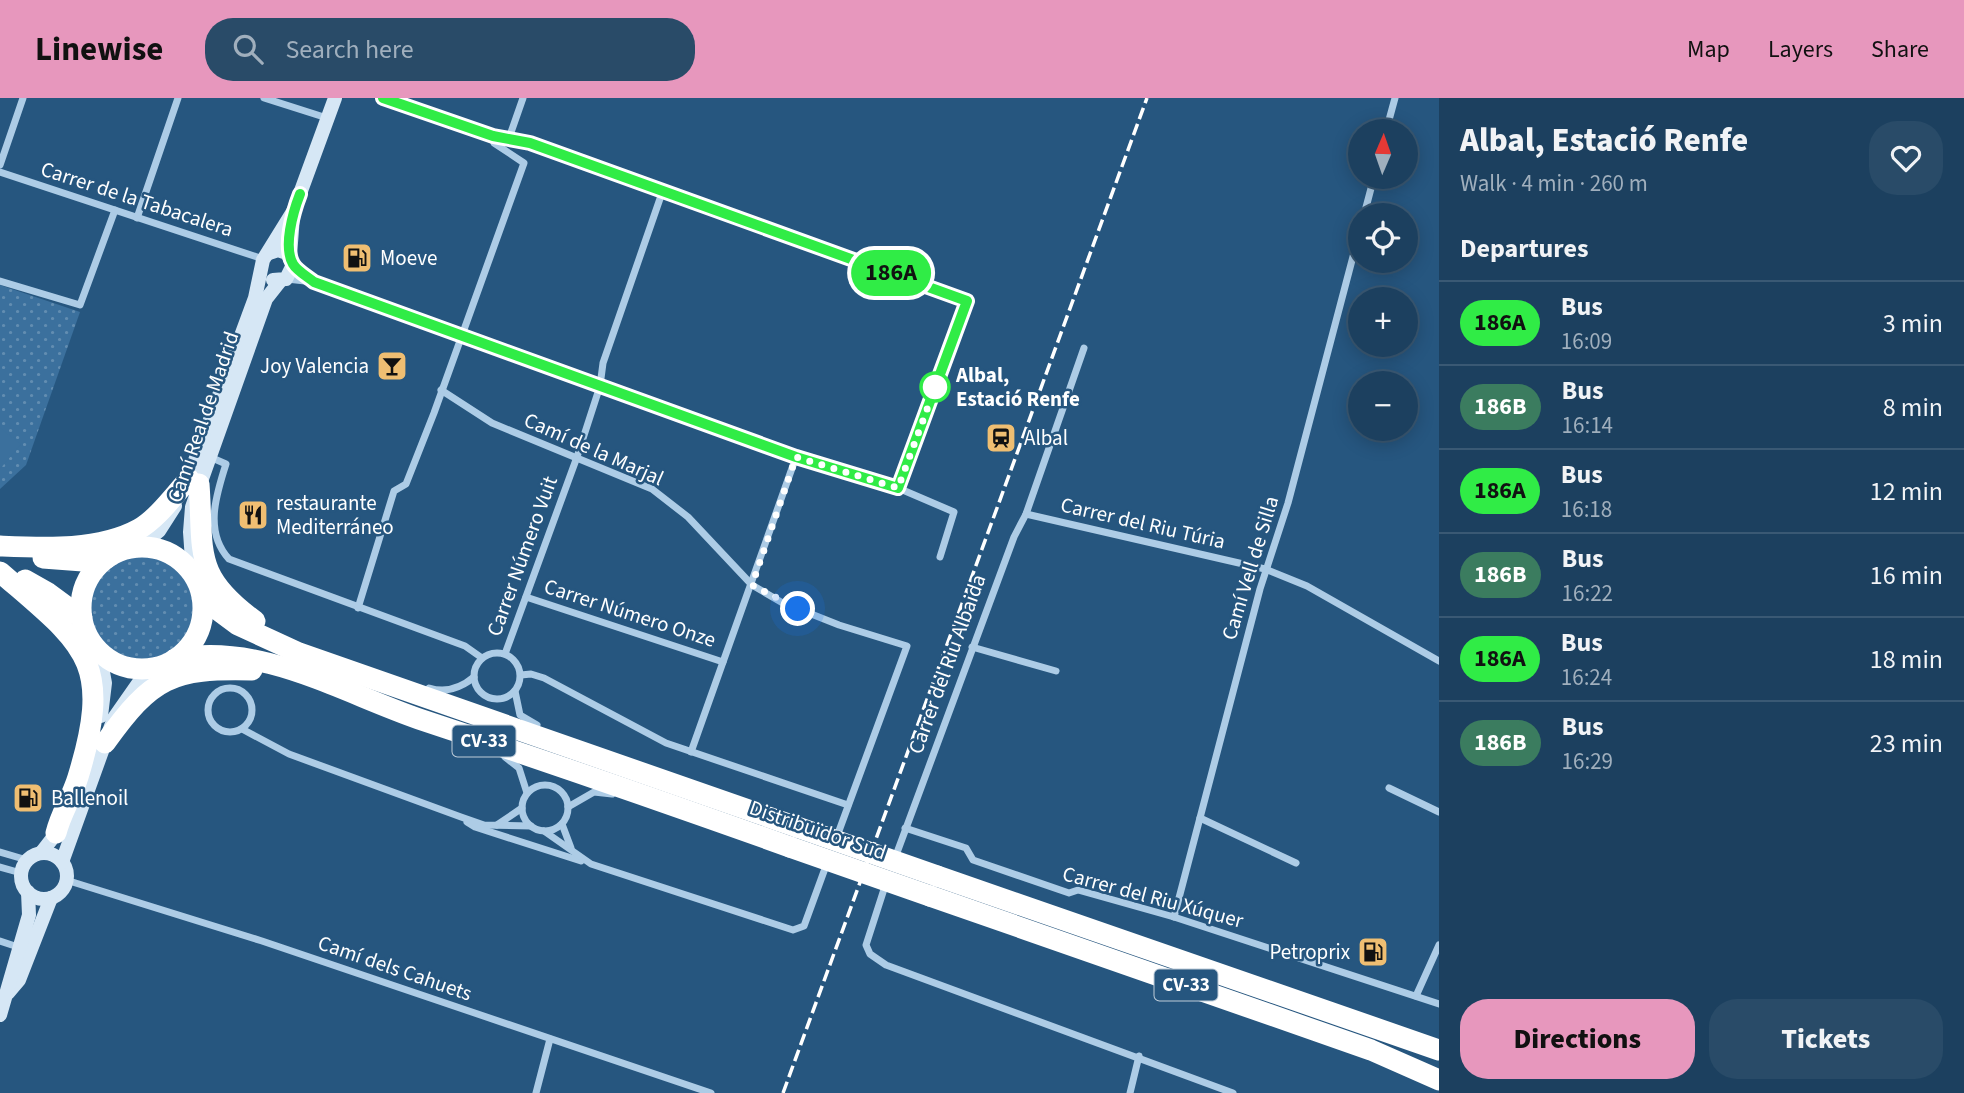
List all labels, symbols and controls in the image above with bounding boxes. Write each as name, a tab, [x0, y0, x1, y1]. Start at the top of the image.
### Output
search box	[205, 18, 695, 81]
text: Linewise	[35, 26, 163, 73]
icon: search	[229, 30, 267, 68]
text: Search here	[285, 31, 414, 68]
text: Map	[1687, 32, 1730, 67]
text: Layers	[1768, 32, 1833, 67]
text: Share	[1871, 32, 1929, 67]
text: Albal, Estació Renfe	[1460, 117, 1748, 164]
north arrow	[1348, 119, 1418, 189]
map controls	[1348, 119, 1418, 441]
button: heart	[1869, 121, 1943, 195]
street label: Carrer de la Tabacalera	[37, 154, 237, 244]
text: Walk · 4 min · 260 m	[1460, 167, 1648, 200]
button: locate	[1348, 203, 1418, 273]
text: Departures	[1460, 230, 1588, 267]
fuel station icon: Moeve	[340, 241, 374, 275]
place label: Moeve	[380, 243, 437, 273]
line badge: 186A	[842, 250, 940, 296]
text: 186A	[865, 255, 917, 290]
button: +	[1348, 287, 1418, 357]
text: Bus	[1561, 288, 1603, 325]
text: 186A	[1474, 305, 1526, 340]
text: 3 min	[1883, 305, 1943, 342]
text: 16:09	[1561, 325, 1612, 358]
street label: Camí Real de Madrid	[160, 327, 246, 507]
bar icon: Joy Valencia	[375, 349, 409, 383]
place label: Joy Valencia	[260, 351, 369, 381]
place label: Albal, Estació Renfe	[955, 360, 1080, 414]
button: −	[1348, 371, 1418, 441]
marker: Albal, Estació Renfe	[920, 372, 950, 402]
text: Bus	[1562, 372, 1604, 409]
text: 186B	[1474, 389, 1527, 424]
text: 8 min	[1883, 389, 1943, 426]
street label: Camí de la Marjal	[519, 405, 669, 493]
text: 16:14	[1562, 409, 1613, 442]
station icon: Albal	[984, 421, 1018, 455]
place label: Albal	[1024, 423, 1068, 453]
text: Bus	[1561, 456, 1603, 493]
street label: Carrer Número Vuit	[479, 472, 565, 640]
text: 186A	[1474, 473, 1526, 508]
text: 12 min	[1870, 473, 1943, 510]
place label: restaurante Mediterráneo	[276, 488, 394, 542]
street label: Carrer del Riu Túria	[1058, 489, 1228, 557]
street label: Camí Vell de Silla	[1214, 492, 1286, 644]
text: 16:18	[1561, 493, 1612, 526]
restaurant icon: restaurante Mediterráneo	[236, 498, 270, 532]
text: Bus	[1562, 540, 1604, 577]
text: 186B	[1474, 557, 1527, 592]
text: 16 min	[1870, 557, 1943, 594]
street label: Carrer del Riu Albaida	[901, 570, 993, 758]
street label: Carrer Número Onze	[540, 571, 720, 655]
text: 16:22	[1562, 577, 1613, 610]
your location	[780, 591, 815, 626]
text: Bus	[1561, 624, 1603, 661]
text: 186A	[1474, 641, 1526, 676]
text: 18 min	[1870, 641, 1943, 678]
text: 16:24	[1561, 661, 1612, 694]
text: Bus	[1562, 708, 1604, 745]
text: 186B	[1474, 725, 1527, 760]
text: 23 min	[1870, 725, 1943, 762]
road number: CV-33	[452, 726, 516, 756]
text: 16:29	[1562, 745, 1613, 778]
fuel station icon: Ballenoil	[11, 781, 45, 815]
place label: Ballenoil	[51, 783, 128, 813]
street label: Distribuïdor Sud	[745, 793, 891, 867]
street label: Carrer del Riu Xúquer	[1059, 858, 1247, 936]
street label: Camí dels Cahuets	[314, 928, 476, 1008]
fuel station icon: Petroprix	[1356, 935, 1390, 969]
place label: Petroprix	[1269, 937, 1351, 967]
road number: CV-33	[1154, 970, 1218, 1000]
button: Directions	[1460, 999, 1695, 1079]
button: Tickets	[1709, 999, 1943, 1079]

